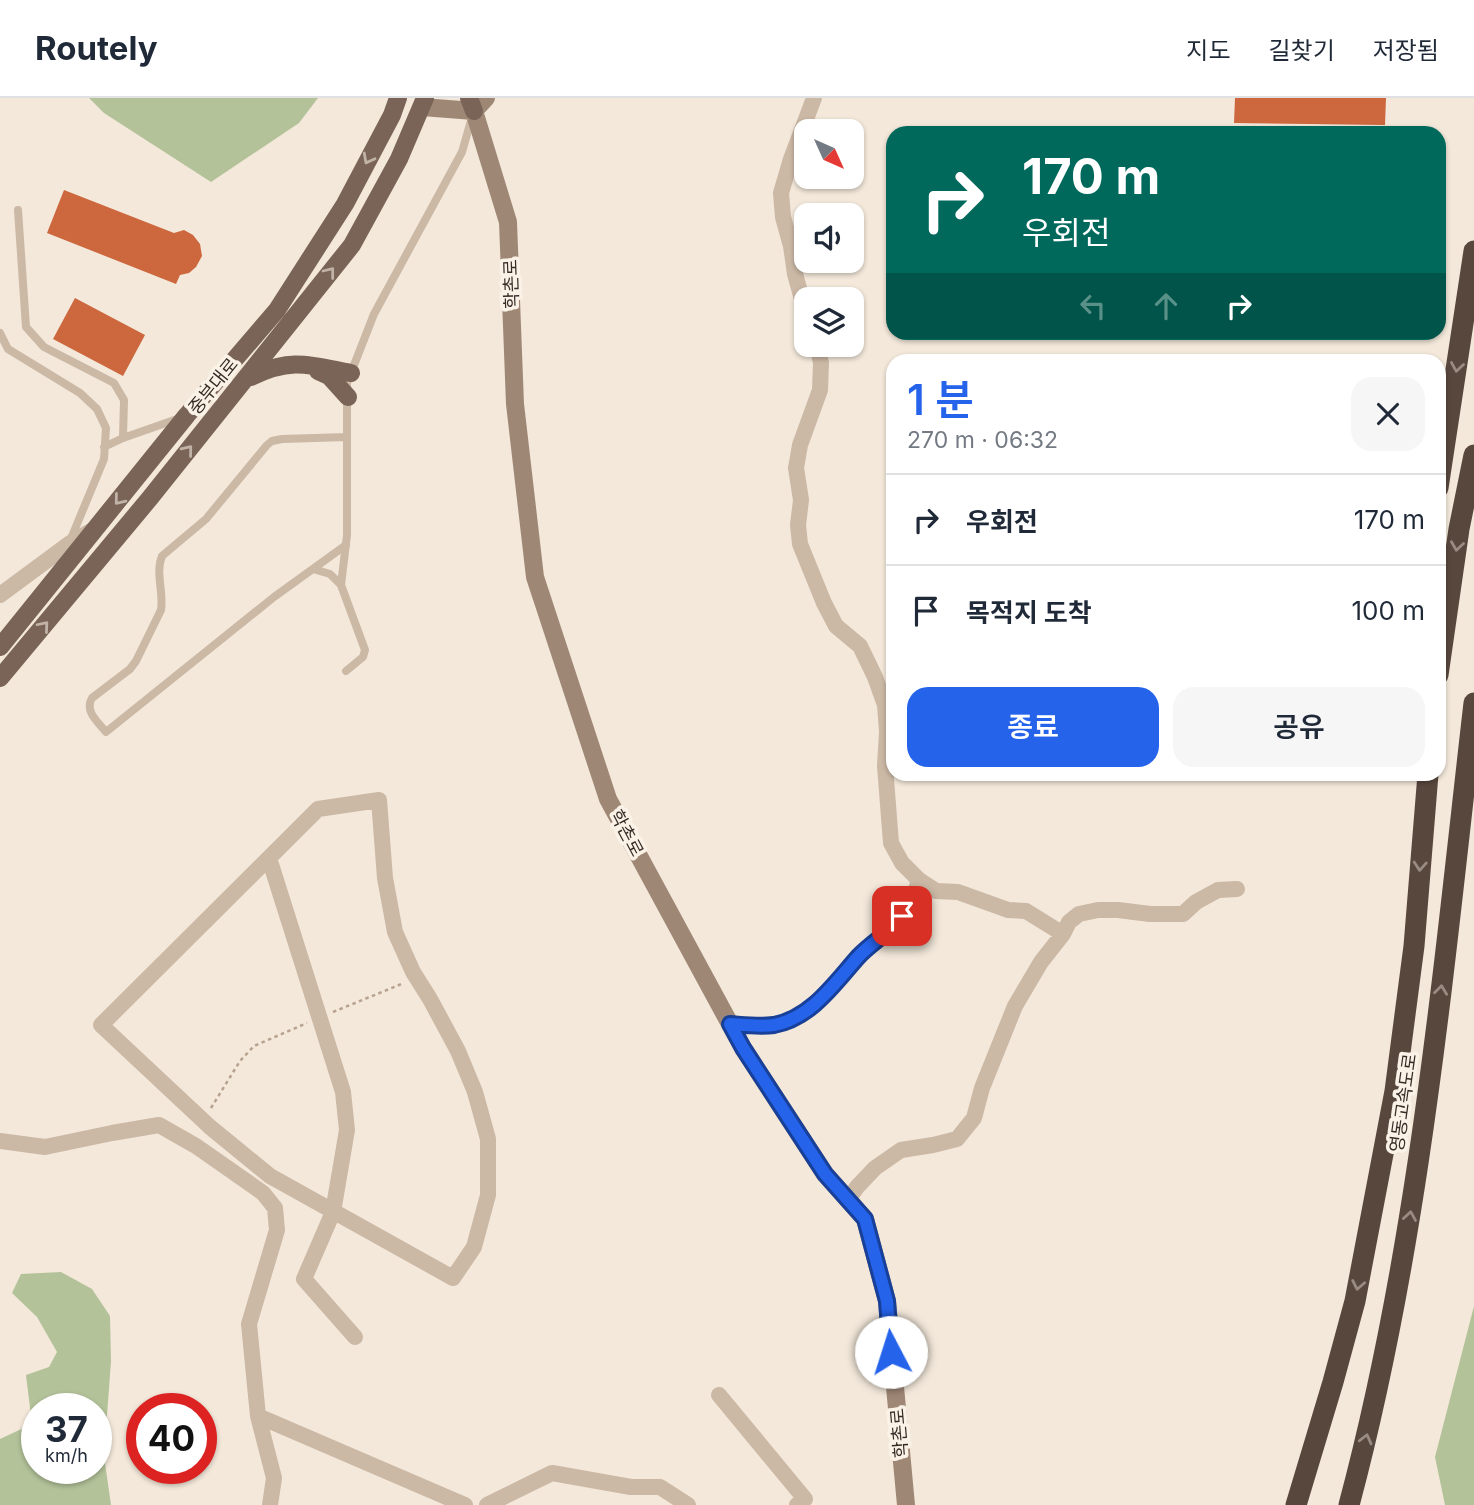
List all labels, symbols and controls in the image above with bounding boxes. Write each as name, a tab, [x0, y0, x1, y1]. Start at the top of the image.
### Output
text: Routely	[35, 28, 158, 68]
text: 지도	[1186, 36, 1231, 65]
text: 길찾기	[1269, 36, 1335, 65]
text: 저장됨	[1373, 36, 1439, 65]
north arrow	[794, 119, 864, 189]
map controls	[794, 119, 864, 357]
text: 170 m	[1022, 147, 1160, 206]
one-way arrow	[363, 152, 376, 165]
icon: right	[907, 154, 998, 245]
button: sound	[794, 203, 864, 273]
text: 우회전	[1022, 213, 1110, 252]
street label: 학촌로	[500, 259, 522, 309]
one-way arrow	[322, 268, 334, 281]
button: layers	[794, 287, 864, 357]
icon: left	[1074, 287, 1112, 325]
icon: ahead	[1147, 287, 1185, 325]
icon: right	[1220, 287, 1258, 325]
street label: 중부대로	[184, 354, 242, 418]
one-way arrow	[1449, 361, 1464, 373]
text: 1 분	[907, 374, 974, 425]
button: close	[1351, 377, 1425, 451]
text: 270 m · 06:32	[907, 426, 1058, 454]
one-way arrow	[180, 446, 192, 459]
one-way arrow	[115, 493, 128, 505]
icon: right	[907, 501, 945, 539]
text: 170 m	[1354, 504, 1425, 535]
text: 우회전	[966, 506, 1038, 537]
one-way arrow	[1449, 540, 1464, 552]
icon: arrive	[907, 592, 945, 630]
text: 100 m	[1352, 595, 1425, 626]
text: 목적지 도착	[966, 597, 1092, 628]
one-way arrow	[35, 621, 48, 633]
button: 종료	[907, 687, 1159, 767]
button: 공유	[1173, 687, 1425, 767]
street label: 학촌로	[606, 806, 648, 860]
one-way arrow	[1413, 861, 1428, 872]
pin	[872, 886, 932, 946]
icon: arrive	[883, 897, 921, 935]
one-way arrow	[1433, 985, 1448, 996]
street label: 영동고속도로	[1386, 1052, 1420, 1154]
one-way arrow	[1402, 1210, 1417, 1222]
one-way arrow	[1352, 1278, 1367, 1290]
position arrow	[854, 1315, 928, 1389]
speed limit sign: 40	[126, 1393, 217, 1484]
street label: 학촌로	[886, 1407, 912, 1459]
text: 37	[45, 1408, 88, 1450]
one-way arrow	[1358, 1433, 1372, 1445]
text: km/h	[45, 1445, 88, 1466]

